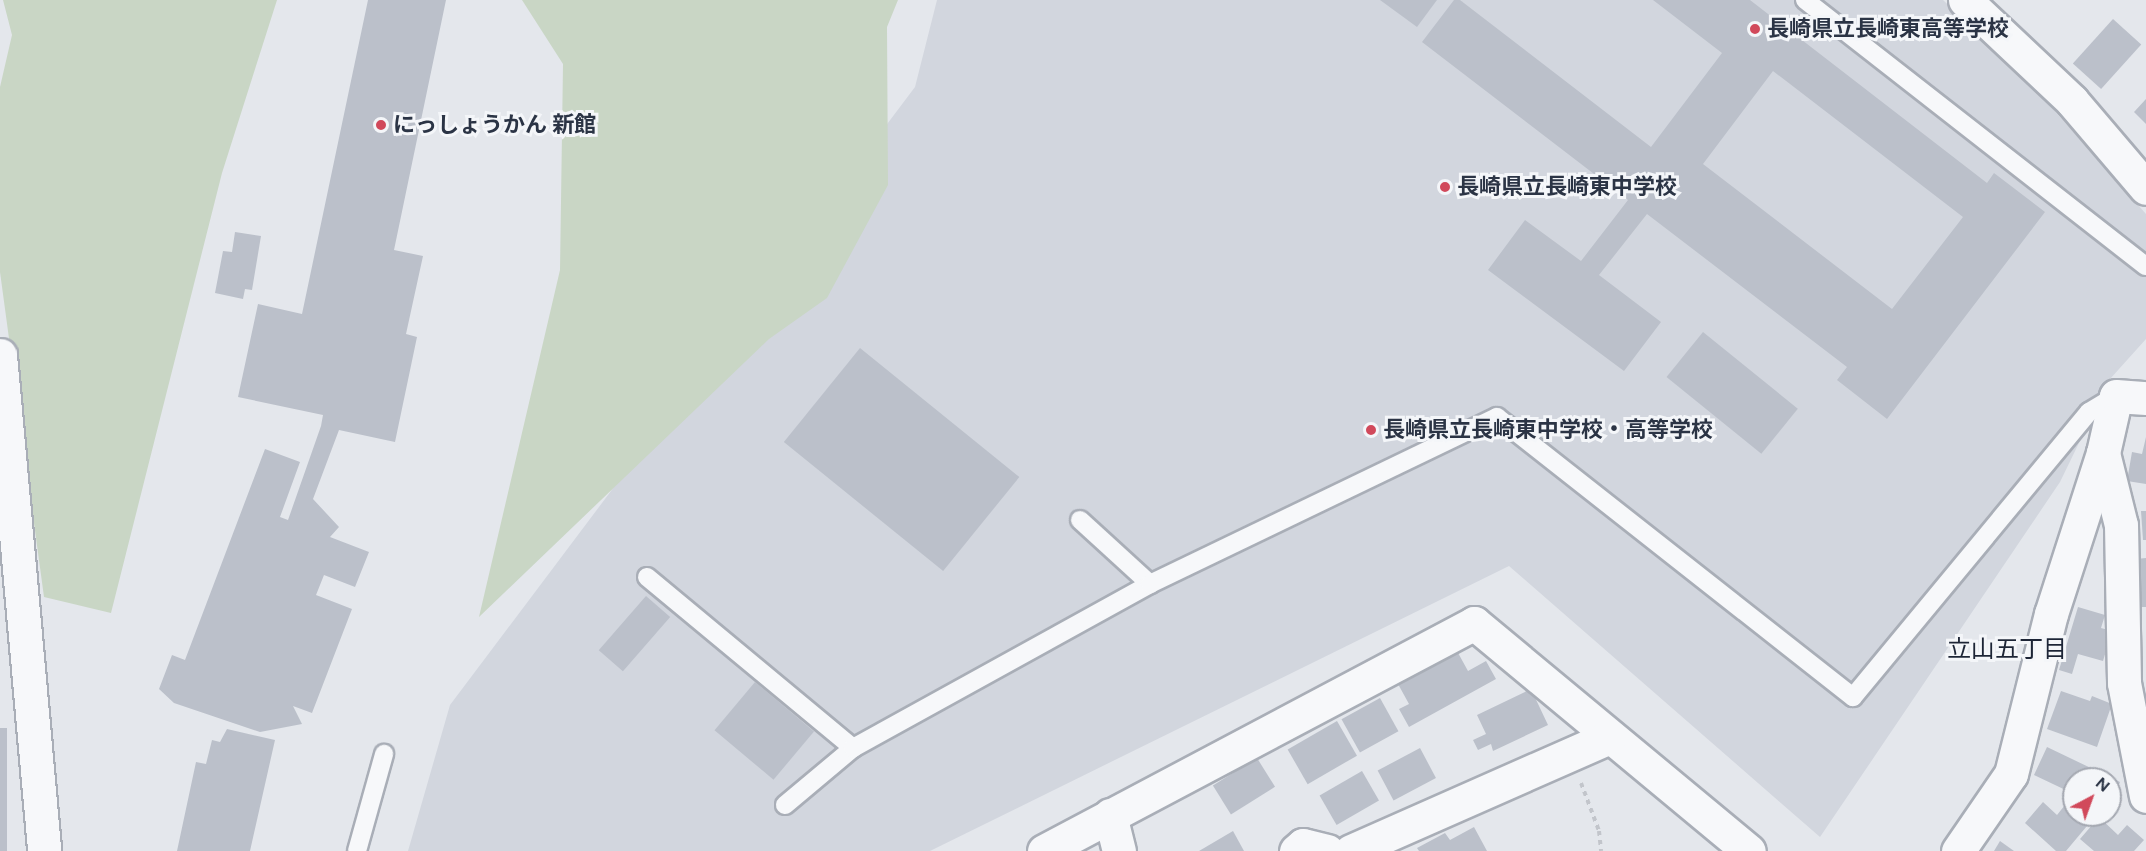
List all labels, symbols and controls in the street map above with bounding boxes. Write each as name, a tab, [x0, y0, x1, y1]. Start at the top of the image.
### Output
place label: 長崎県立長崎東高等学校	[1767, 16, 2009, 42]
marker: 長崎県立長崎東高等学校	[1748, 22, 1762, 36]
place label: にっしょうかん 新館	[393, 112, 596, 138]
marker: にっしょうかん 新館	[374, 118, 388, 132]
place label: 長崎県立長崎東中学校	[1457, 174, 1677, 200]
marker: 長崎県立長崎東中学校	[1438, 180, 1452, 194]
place label: 長崎県立長崎東中学校・高等学校	[1383, 417, 1713, 443]
marker: 長崎県立長崎東中学校・高等学校	[1364, 423, 1378, 437]
district label: 立山五丁目	[1947, 635, 2067, 663]
north arrow	[2062, 767, 2122, 827]
text: N	[2092, 773, 2114, 796]

